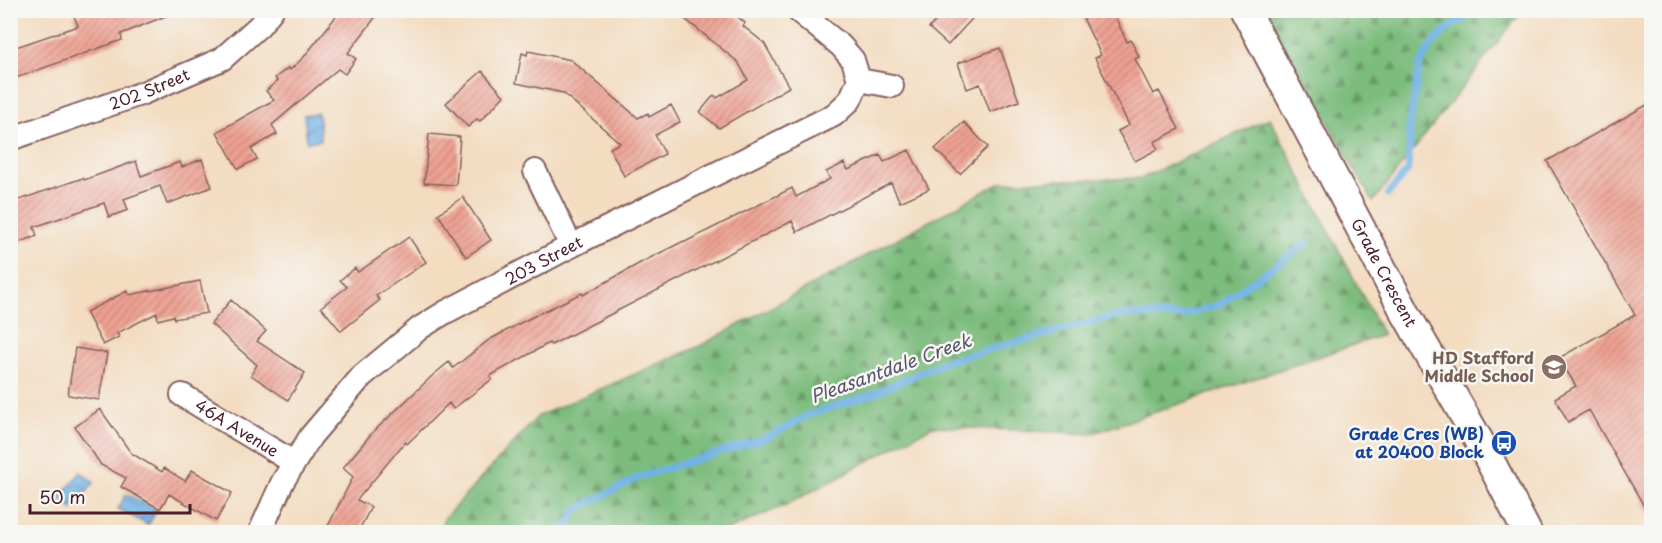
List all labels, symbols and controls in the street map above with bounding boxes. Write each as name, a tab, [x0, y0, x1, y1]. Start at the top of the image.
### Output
street label: 202 Street	[106, 61, 193, 115]
street label: Grade Crescent	[1346, 213, 1424, 331]
street label: 203 Street	[500, 229, 587, 290]
water label: Pleasantdale Creek	[806, 326, 976, 409]
place label: HD Stafford Middle School	[1424, 345, 1534, 387]
school or university icon: HD Stafford Middle School	[1539, 352, 1569, 382]
street label: 46A Avenue	[191, 393, 284, 462]
place label: Grade Cres (WB) at 20400 Block	[1348, 421, 1484, 463]
bus stop icon: Grade Cres (WB) at 20400 Block	[1489, 428, 1519, 458]
scale bar	[30, 477, 190, 515]
text: 50 m	[39, 483, 86, 510]

